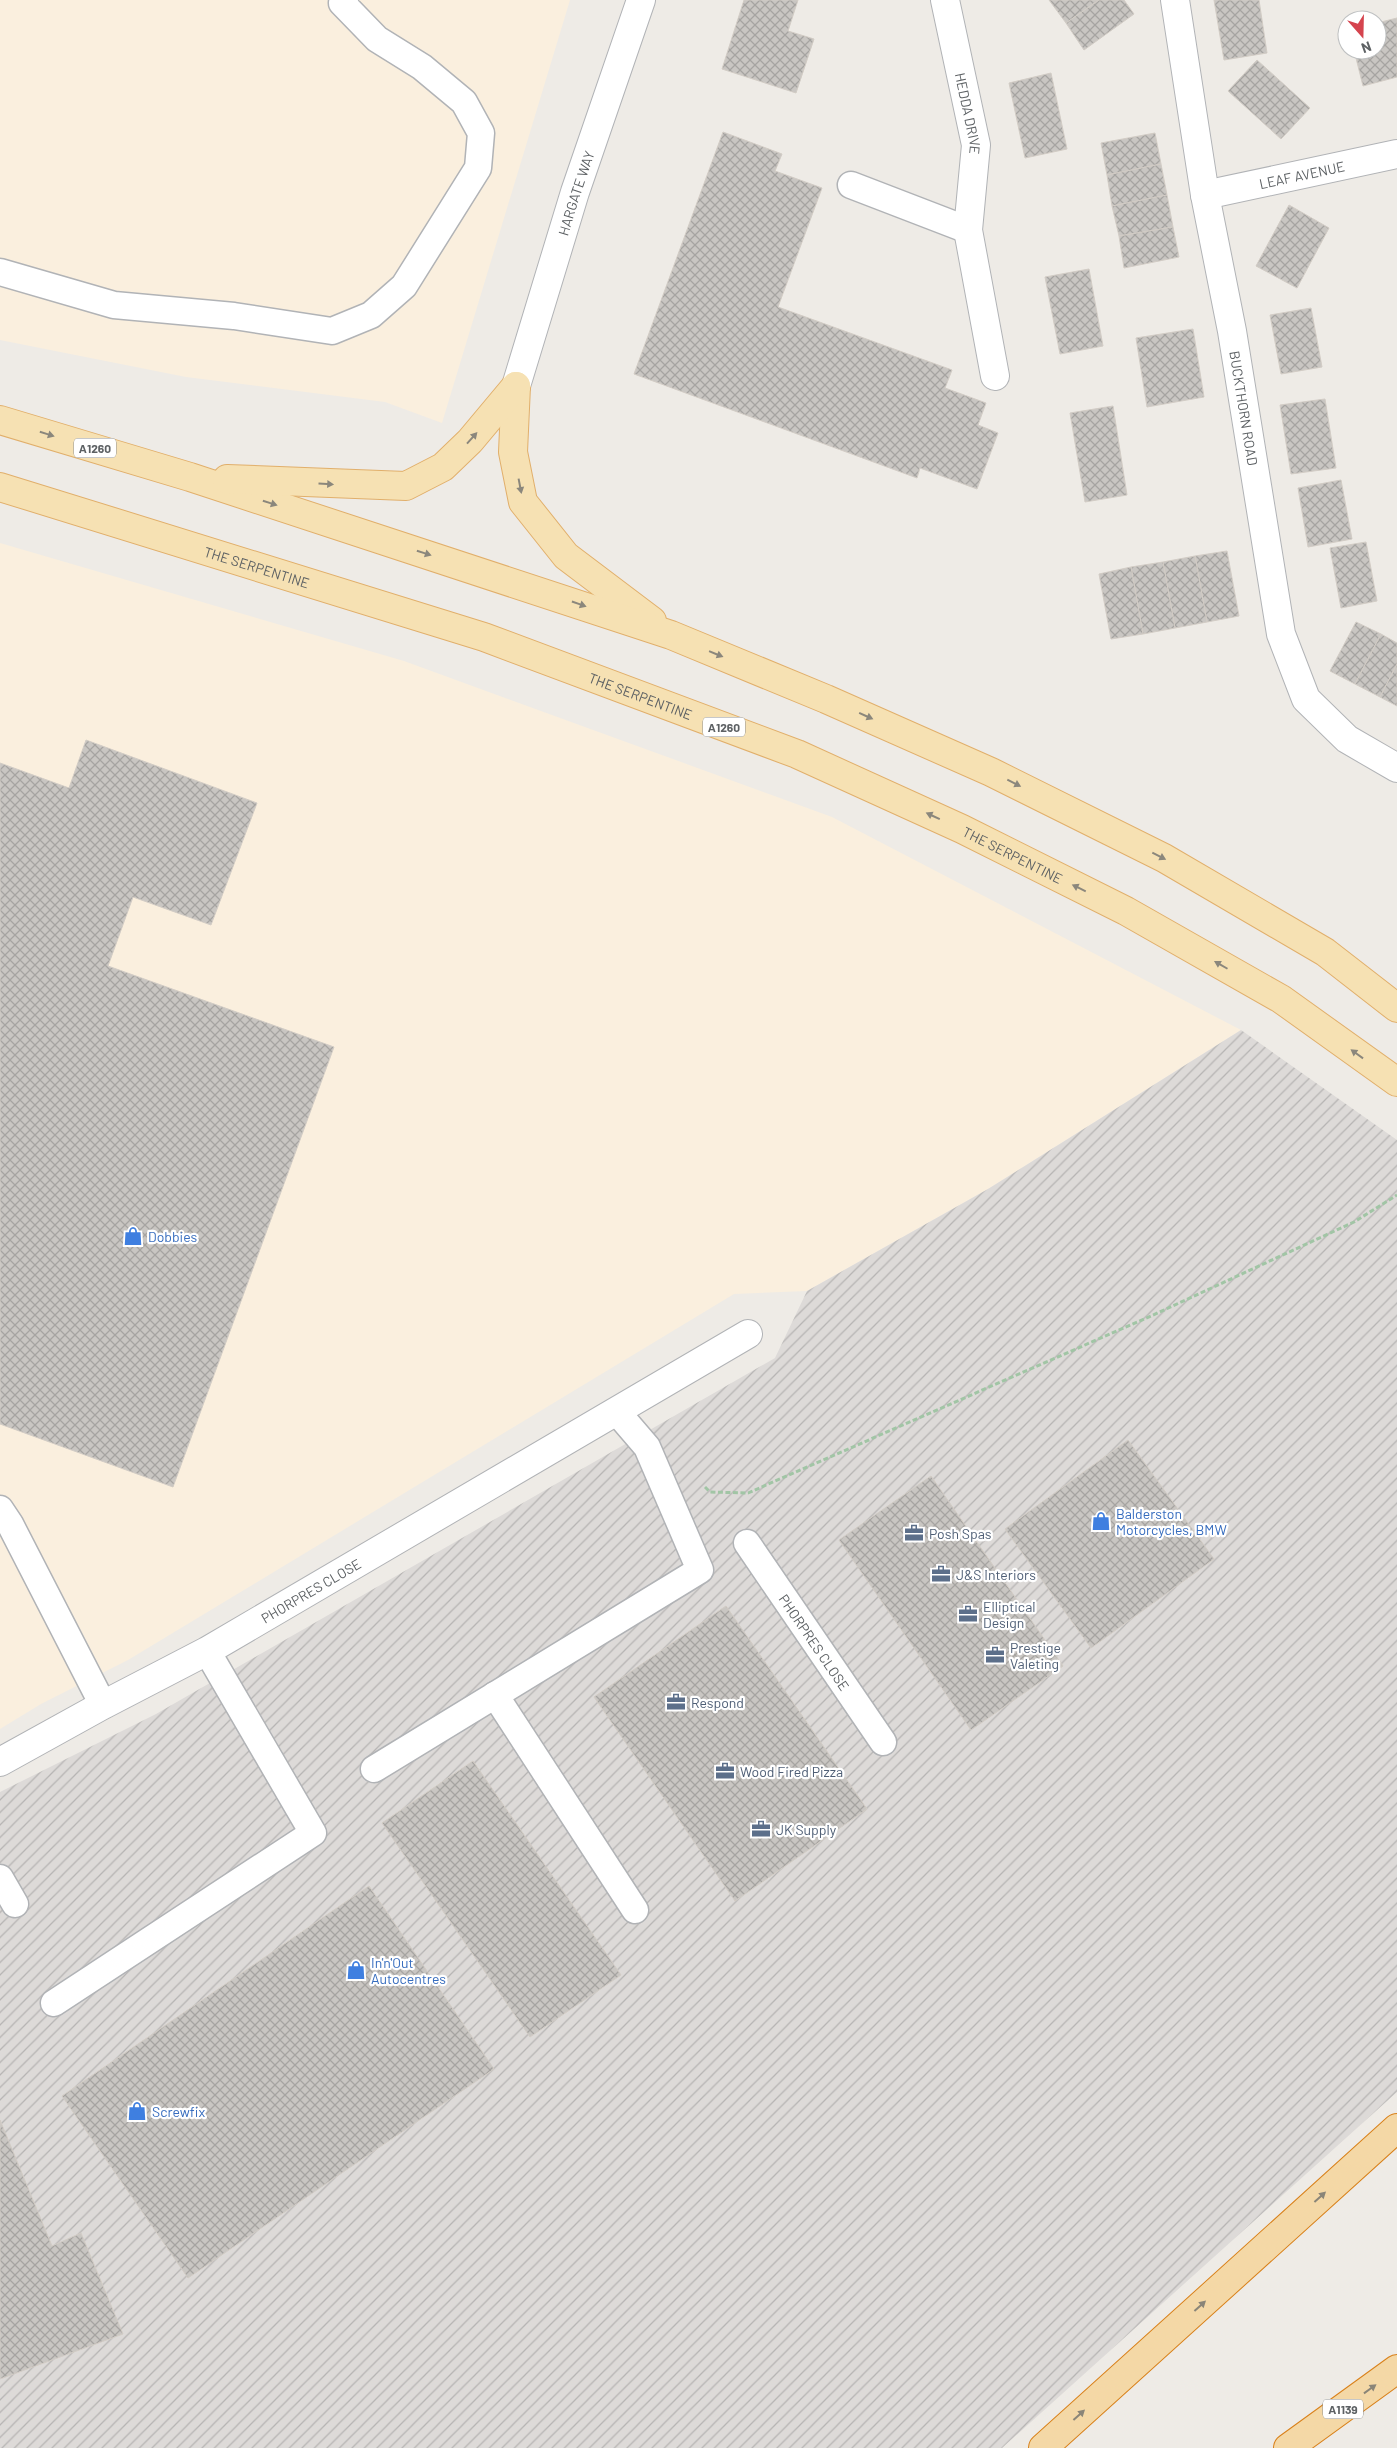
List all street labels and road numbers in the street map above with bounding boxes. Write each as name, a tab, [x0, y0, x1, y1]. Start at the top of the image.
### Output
street label: HEDDA DRIVE	[952, 71, 985, 155]
street label: HARGATE WAY	[554, 148, 597, 237]
street label: LEAF AVENUE	[1257, 157, 1346, 192]
street label: BUCKTHORN ROAD	[1227, 349, 1262, 467]
road number: A1260	[74, 438, 116, 458]
street label: THE SERPENTINE	[202, 542, 312, 591]
street label: THE SERPENTINE	[587, 668, 695, 723]
road number: A1260	[703, 718, 745, 736]
street label: THE SERPENTINE	[960, 822, 1066, 886]
street label: PHORPRES CLOSE	[258, 1554, 364, 1626]
street label: PHORPRES CLOSE	[776, 1591, 854, 1693]
road number: A1139	[1323, 2400, 1363, 2418]

